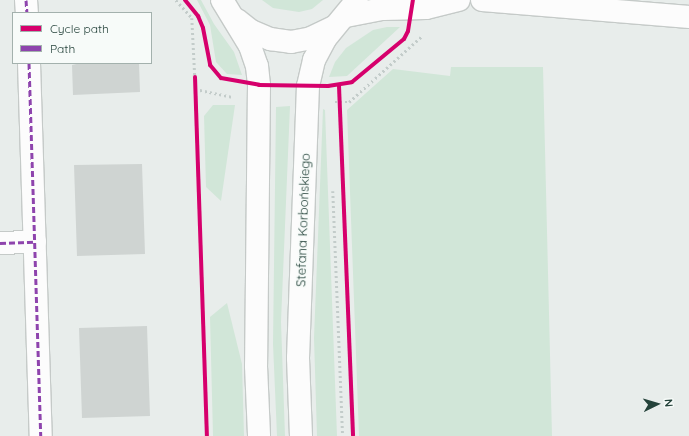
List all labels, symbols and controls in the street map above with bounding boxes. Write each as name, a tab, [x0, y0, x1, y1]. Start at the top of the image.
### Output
legend	[12, 12, 152, 64]
text: Cycle path	[50, 21, 109, 36]
text: Path	[50, 41, 75, 56]
street label: Stefana Korbońskiego	[293, 153, 313, 287]
north arrow	[637, 384, 677, 424]
text: N	[662, 398, 676, 408]

